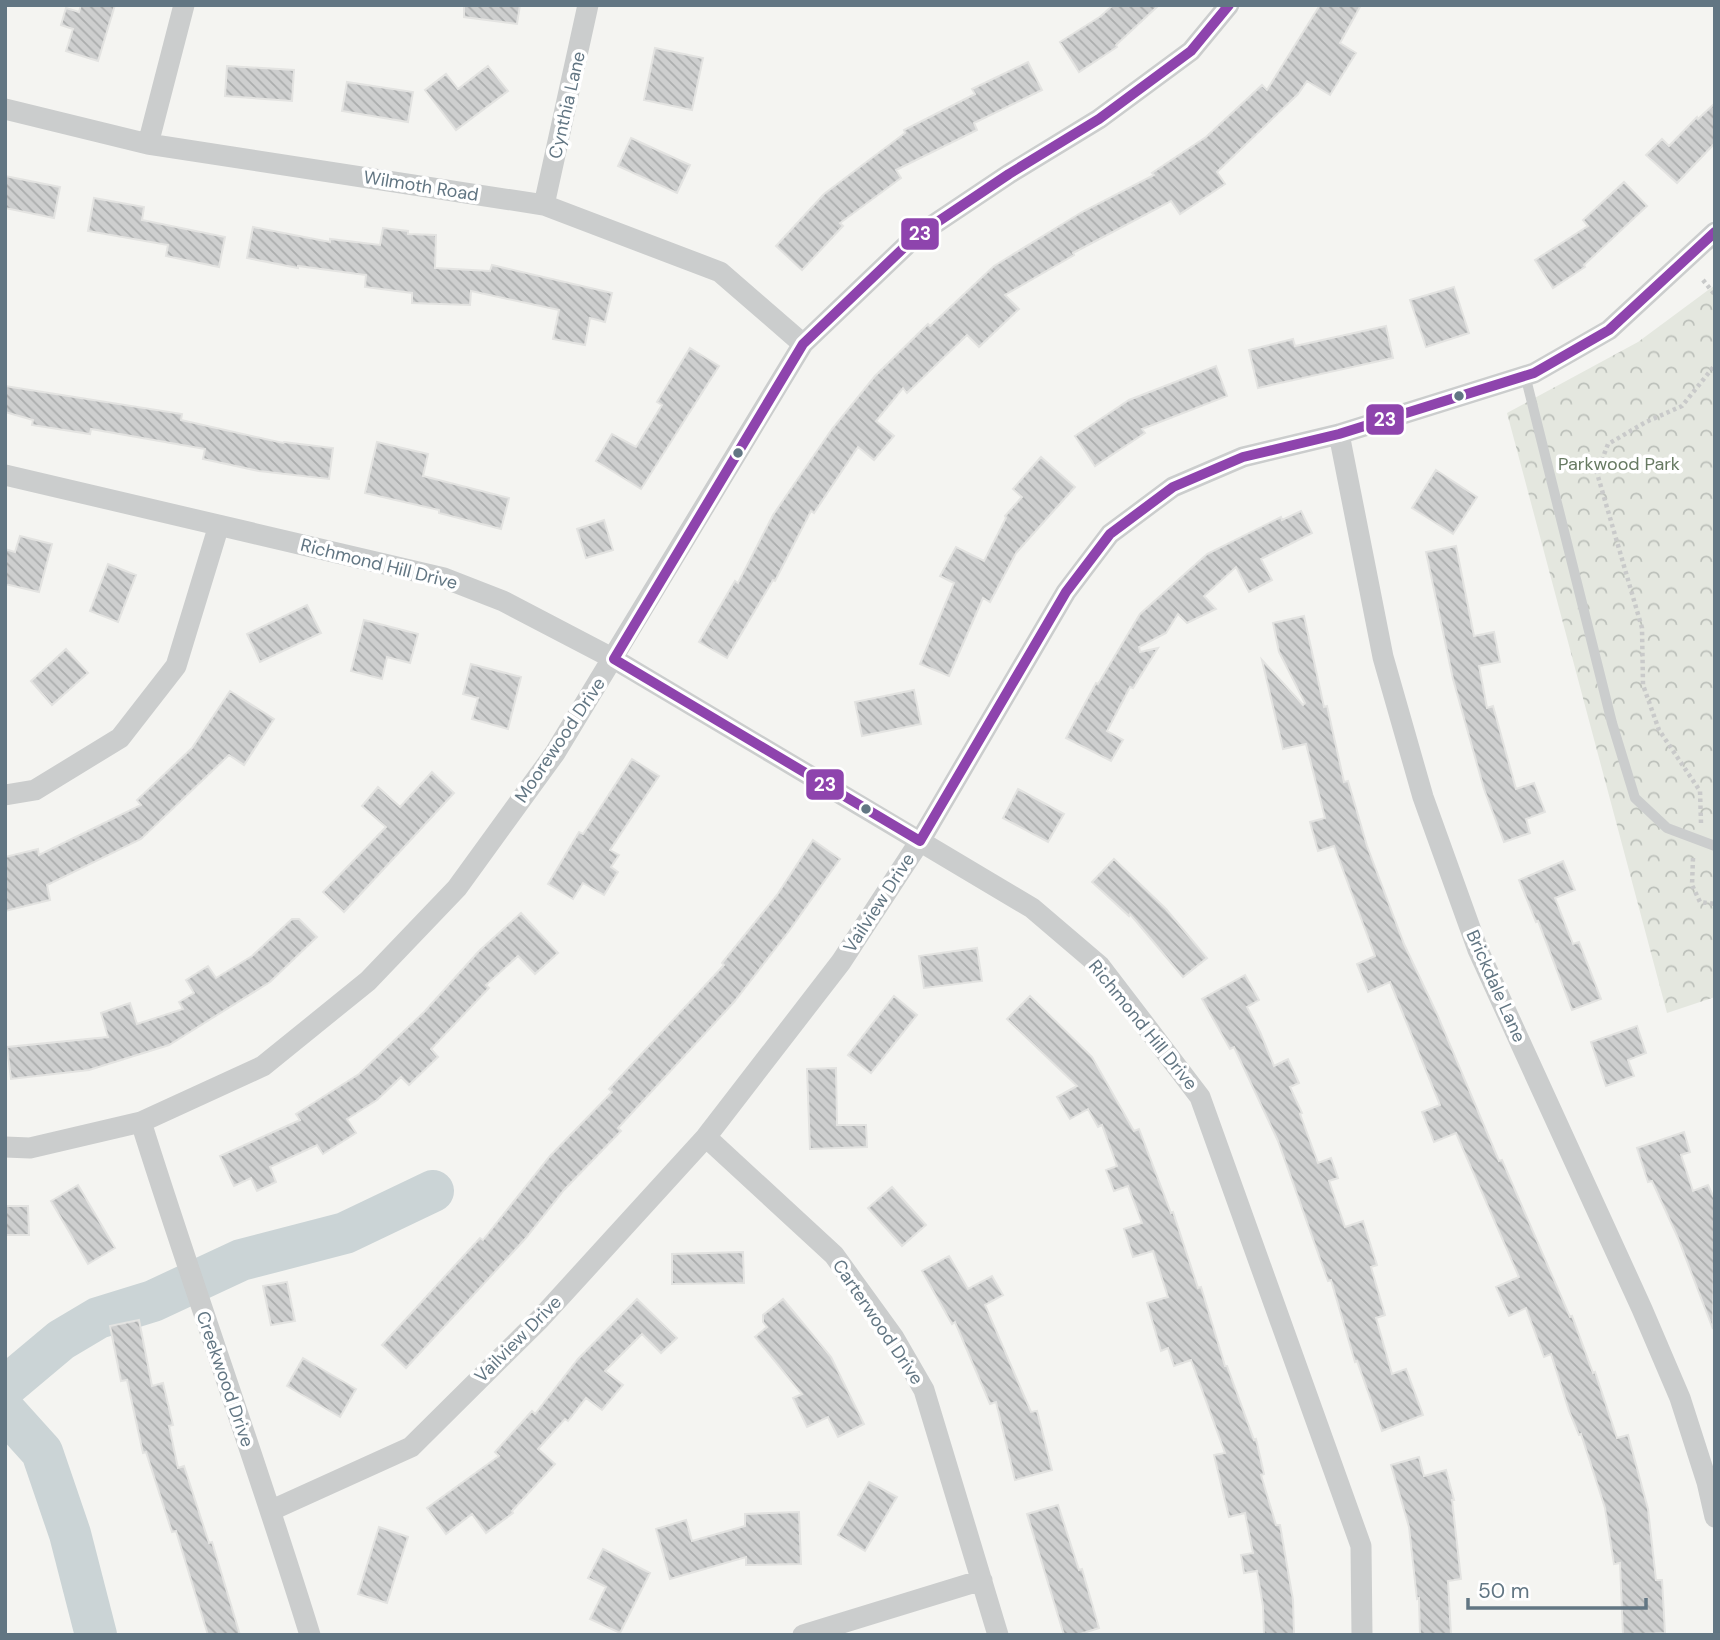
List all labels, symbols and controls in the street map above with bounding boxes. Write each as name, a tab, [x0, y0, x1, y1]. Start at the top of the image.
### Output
street label: Cynthia Lane	[543, 49, 591, 161]
street label: Wilmoth Road	[362, 165, 480, 207]
line badge: 23	[900, 217, 940, 251]
text: 23	[909, 221, 931, 246]
unlabelled marker	[1452, 389, 1466, 403]
line badge: 23	[1365, 403, 1405, 436]
text: 23	[1374, 407, 1396, 432]
unlabelled marker	[731, 446, 745, 460]
park label: Parkwood Park	[1558, 452, 1680, 476]
street label: Richmond Hill Drive	[298, 533, 460, 595]
street label: Moorewood Drive	[509, 673, 611, 807]
line badge: 23	[805, 768, 845, 801]
text: 23	[814, 772, 836, 797]
unlabelled marker	[859, 802, 873, 816]
street label: Vailview Drive	[838, 849, 920, 957]
street label: Brickdale Lane	[1461, 926, 1531, 1046]
street label: Richmond Hill Drive	[1083, 955, 1203, 1095]
street label: Carterwood Drive	[827, 1255, 929, 1389]
street label: Vailview Drive	[469, 1290, 567, 1388]
street label: Creekwood Drive	[191, 1308, 259, 1450]
scale bar	[1468, 1566, 1646, 1610]
text: 50 m	[1478, 1577, 1529, 1605]

